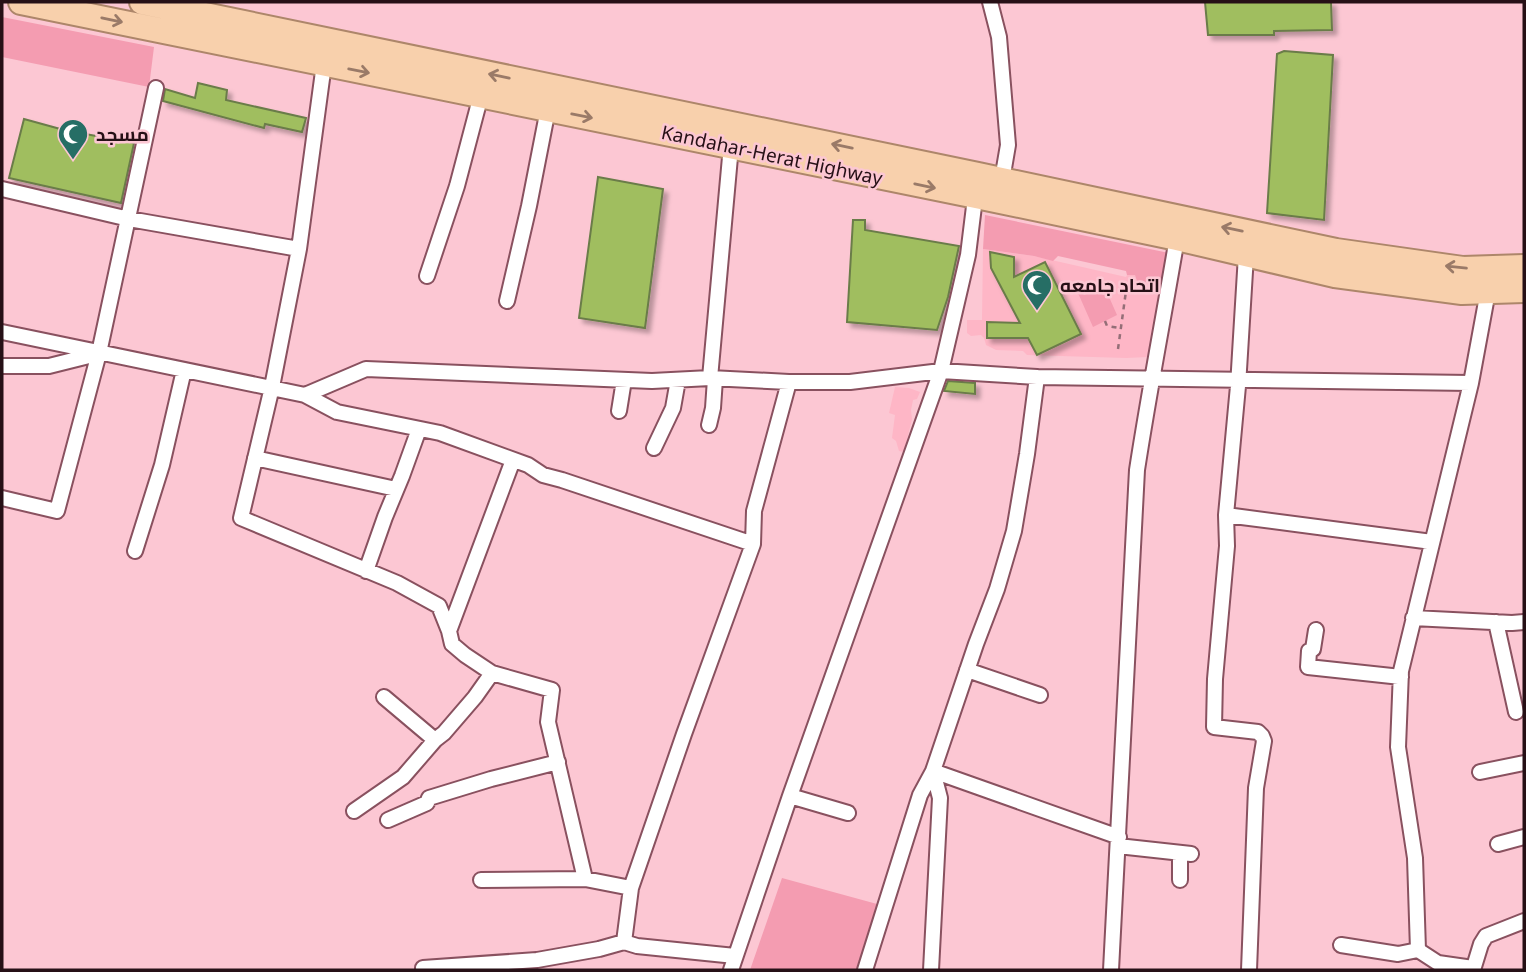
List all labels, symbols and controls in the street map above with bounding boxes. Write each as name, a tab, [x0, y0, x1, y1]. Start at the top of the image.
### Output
one-way arrow	[100, 14, 123, 28]
one-way arrow	[347, 64, 370, 78]
one-way arrow	[488, 68, 511, 82]
one-way arrow	[570, 110, 593, 124]
mosque icon: مسجد	[56, 117, 90, 161]
street label: Kandahar-Herat Highway	[659, 119, 885, 191]
place label: مسجد	[96, 121, 149, 147]
one-way arrow	[831, 139, 854, 153]
one-way arrow	[913, 179, 936, 193]
one-way arrow	[1221, 222, 1244, 235]
one-way arrow	[1445, 260, 1468, 273]
mosque icon: اتحاد جامعه	[1020, 268, 1054, 312]
place label: اتحاد جامعه	[1060, 272, 1160, 298]

